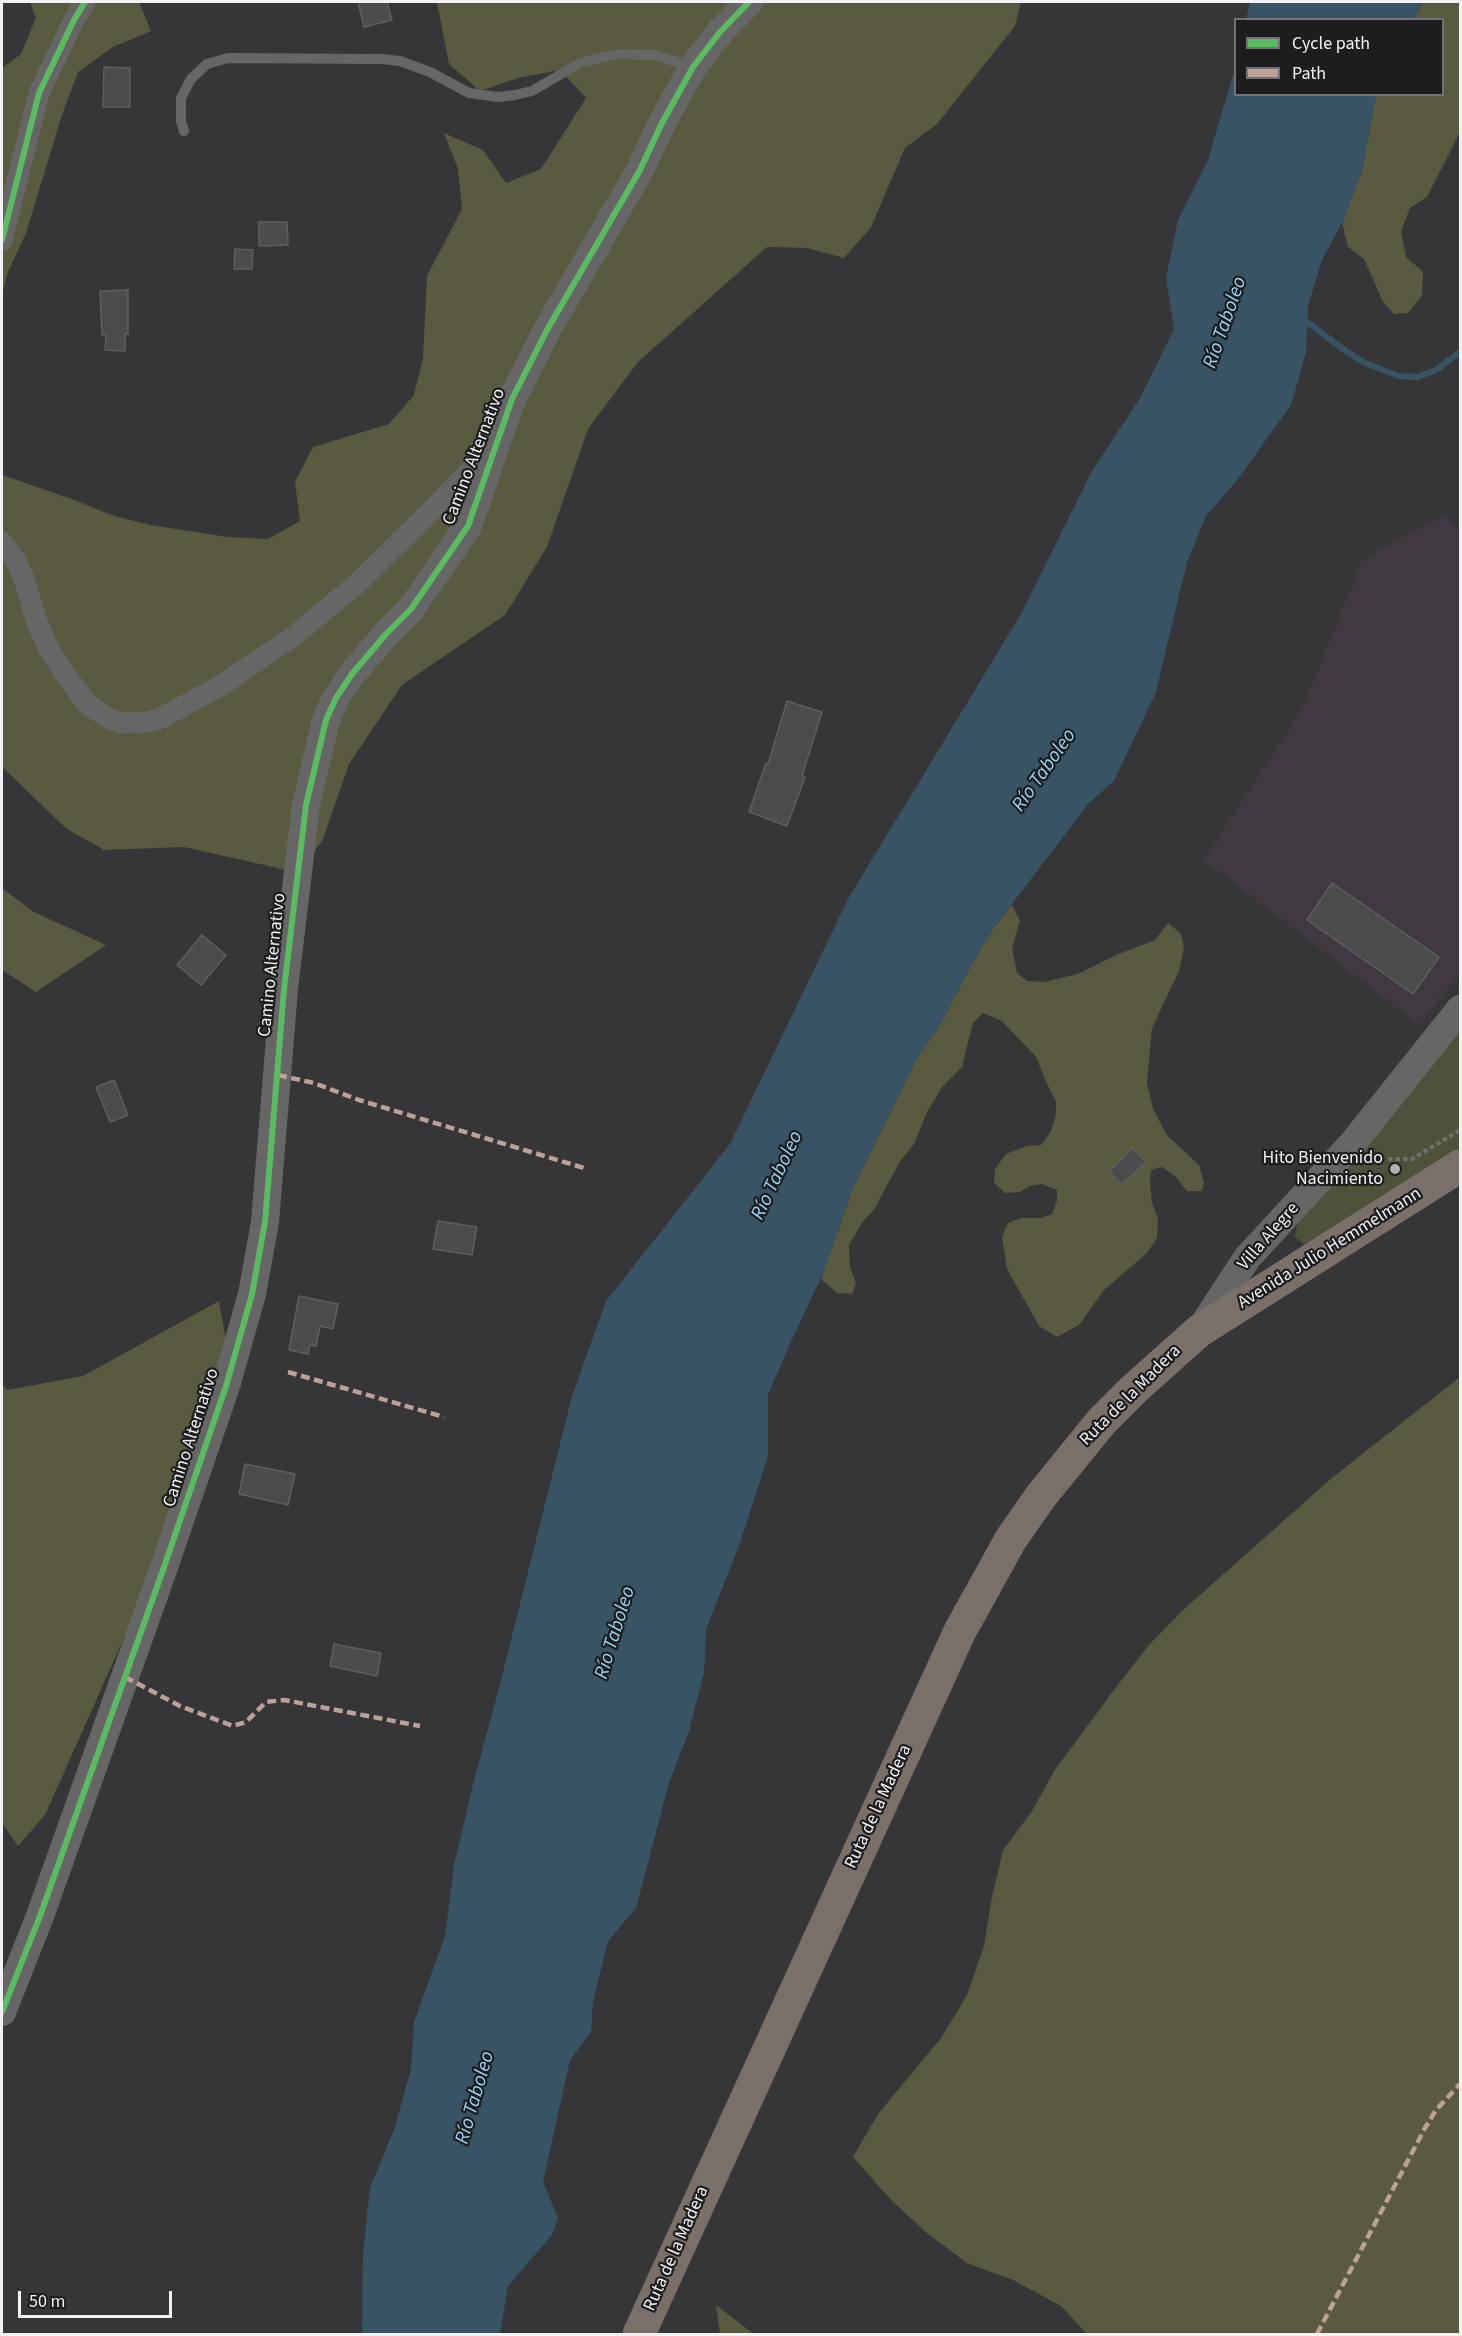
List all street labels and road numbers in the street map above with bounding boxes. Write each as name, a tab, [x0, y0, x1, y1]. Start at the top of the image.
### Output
street label: Camino Alternativo	[439, 386, 511, 528]
street label: Camino Alternativo	[255, 892, 291, 1038]
street label: Avenida Julio Hemmelmann	[1234, 1184, 1426, 1314]
street label: Villa Alegre	[1234, 1199, 1304, 1275]
street label: Ruta de la Madera	[1076, 1341, 1186, 1451]
street label: Camino Alternativo	[159, 1366, 225, 1510]
street label: Ruta de la Madera	[841, 1742, 917, 1872]
street label: Ruta de la Madera	[640, 2183, 714, 2315]

